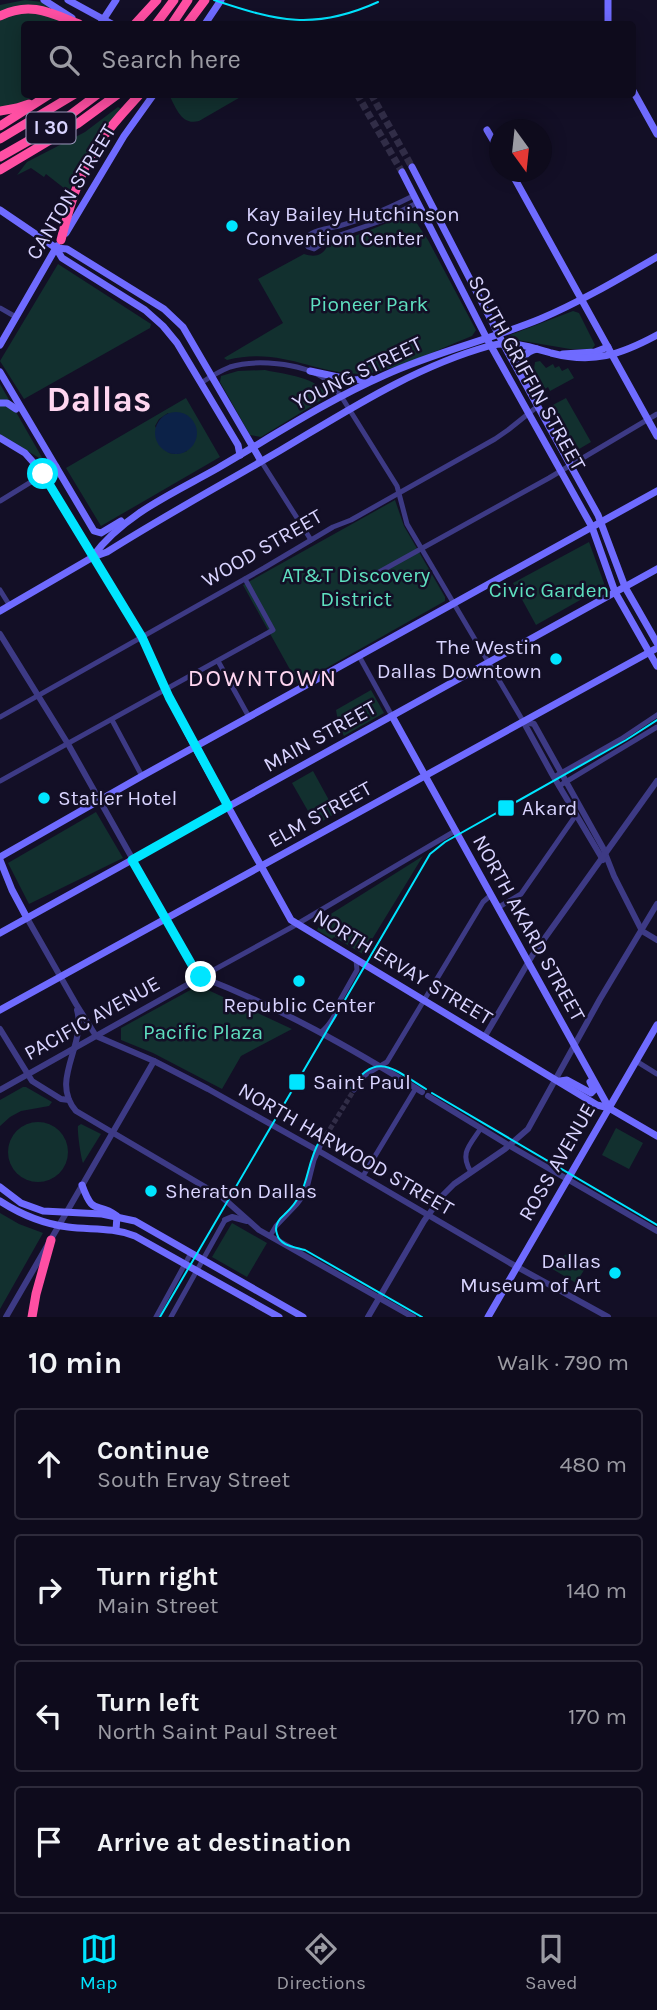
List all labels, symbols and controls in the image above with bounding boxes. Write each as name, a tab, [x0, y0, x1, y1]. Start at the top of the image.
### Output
search box	[21, 21, 636, 98]
icon: search	[45, 41, 83, 79]
text: Search here	[101, 44, 241, 75]
road number: I 30	[26, 112, 76, 144]
north arrow	[489, 119, 552, 182]
street label: CANTON STREET	[21, 120, 121, 264]
place label: Kay Bailey Hutchinson Convention Center	[246, 202, 460, 250]
marker: Kay Bailey Hutchinson Convention Center	[224, 218, 240, 234]
street label: SOUTH GRIFFIN STREET	[463, 271, 591, 475]
park label: Pioneer Park	[310, 292, 429, 316]
street label: YOUNG STREET	[288, 331, 426, 415]
district label: Dallas	[47, 379, 151, 420]
route start	[27, 458, 58, 489]
street label: WOOD STREET	[198, 504, 327, 592]
park label: AT&T Discovery District	[282, 563, 431, 611]
park label: Civic Garden	[489, 578, 609, 602]
place label: The Westin Dallas Downtown	[377, 635, 542, 683]
marker: The Westin Dallas Downtown	[548, 651, 564, 667]
district label: DOWNTOWN	[188, 664, 338, 692]
street label: MAIN STREET	[259, 695, 381, 777]
street label: ELM STREET	[264, 775, 376, 852]
place label: Statler Hotel	[58, 786, 177, 810]
marker: Statler Hotel	[36, 790, 52, 806]
place label: Akard	[522, 796, 578, 820]
marker: Akard	[496, 798, 516, 818]
street label: NORTH AKARD STREET	[468, 831, 590, 1026]
street label: NORTH ERVAY STREET	[309, 904, 497, 1030]
route end	[185, 961, 216, 992]
street label: PACIFIC AVENUE	[20, 971, 164, 1065]
marker: Republic Center	[291, 973, 307, 989]
place label: Republic Center	[223, 993, 375, 1017]
park label: Pacific Plaza	[143, 1020, 263, 1044]
place label: Saint Paul	[313, 1070, 411, 1094]
marker: Saint Paul	[287, 1072, 307, 1092]
street label: NORTH HARWOOD STREET	[234, 1078, 458, 1221]
street label: ROSS AVENUE	[514, 1099, 600, 1225]
place label: Sheraton Dallas	[165, 1179, 317, 1203]
marker: Sheraton Dallas	[143, 1183, 159, 1199]
place label: Dallas Museum of Art	[460, 1249, 601, 1297]
marker: Dallas Museum of Art	[607, 1265, 623, 1281]
text: 10 min	[28, 1345, 122, 1381]
text: Walk · 790 m	[497, 1349, 629, 1376]
text: Continue	[97, 1435, 209, 1466]
icon: ahead	[30, 1445, 68, 1483]
text: 480 m	[559, 1451, 627, 1478]
text: South Ervay Street	[97, 1466, 290, 1493]
text: Turn right	[97, 1561, 218, 1592]
icon: right	[30, 1571, 68, 1609]
text: 140 m	[566, 1577, 627, 1604]
text: Main Street	[97, 1592, 218, 1619]
text: Turn left	[97, 1687, 199, 1718]
icon: left	[30, 1697, 68, 1735]
text: 170 m	[568, 1703, 627, 1730]
text: North Saint Paul Street	[97, 1718, 337, 1745]
icon: arrive	[30, 1823, 68, 1861]
text: Arrive at destination	[97, 1827, 351, 1858]
tab: Map	[80, 1930, 118, 1994]
tab: Directions	[277, 1930, 366, 1994]
tab: Saved	[525, 1930, 577, 1994]

